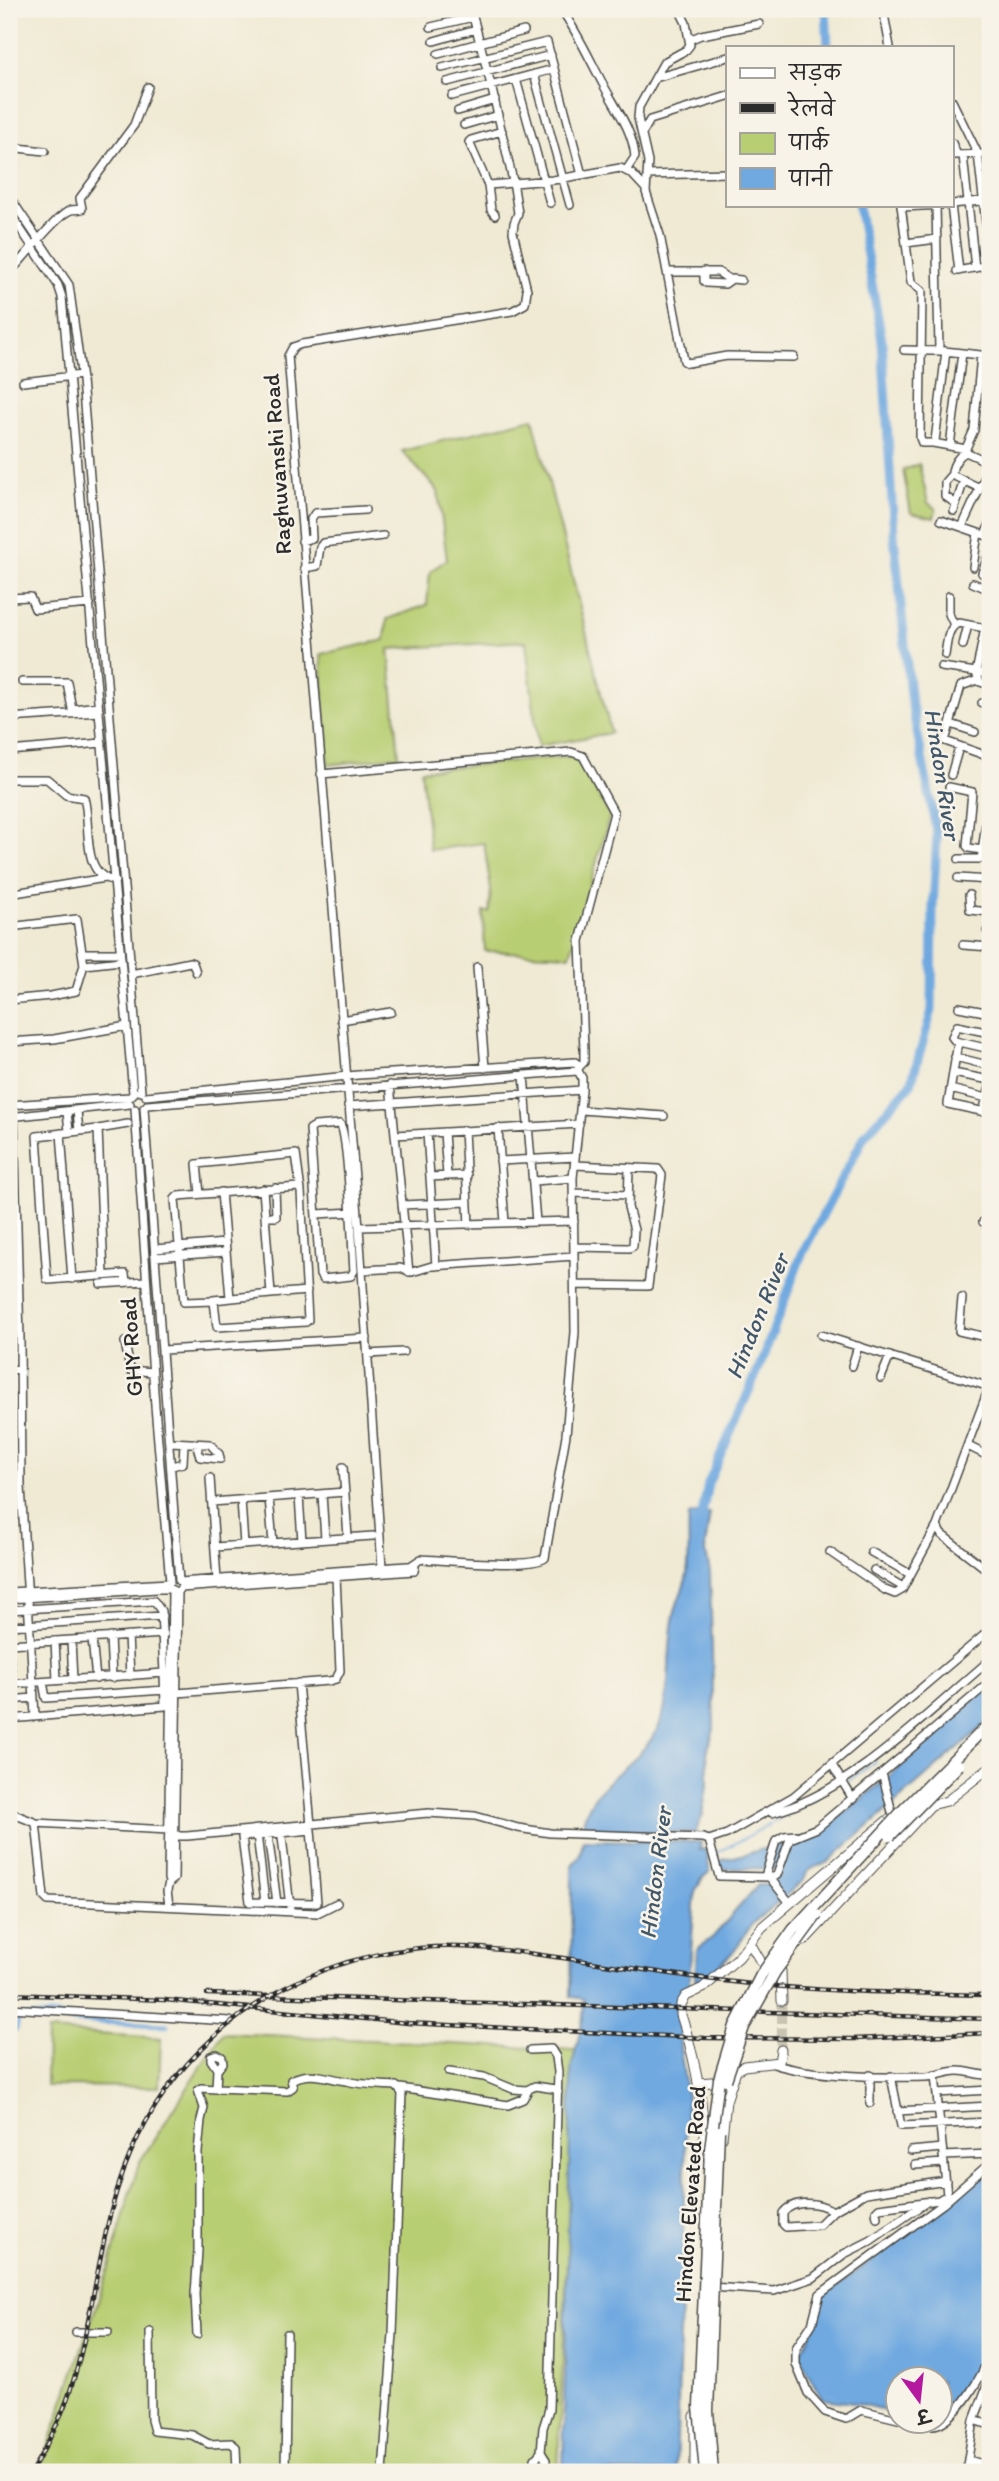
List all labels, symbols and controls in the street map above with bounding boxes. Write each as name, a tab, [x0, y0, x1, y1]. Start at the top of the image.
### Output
legend	[726, 46, 954, 206]
text: सड़क	[788, 60, 842, 86]
text: रेलवे	[786, 91, 836, 121]
text: पार्क	[788, 126, 830, 155]
text: पानी	[788, 163, 834, 191]
street label: Raghuvanshi Road	[257, 372, 297, 555]
water label: Hindon River	[918, 706, 968, 845]
water label: Hindon River	[719, 1246, 796, 1383]
street label: GHY Road	[114, 1296, 148, 1398]
water label: Hindon River	[633, 1803, 678, 1941]
street label: Hindon Elevated Road	[668, 2085, 712, 2303]
north arrow	[884, 2366, 954, 2436]
text: उ	[912, 2403, 934, 2429]

